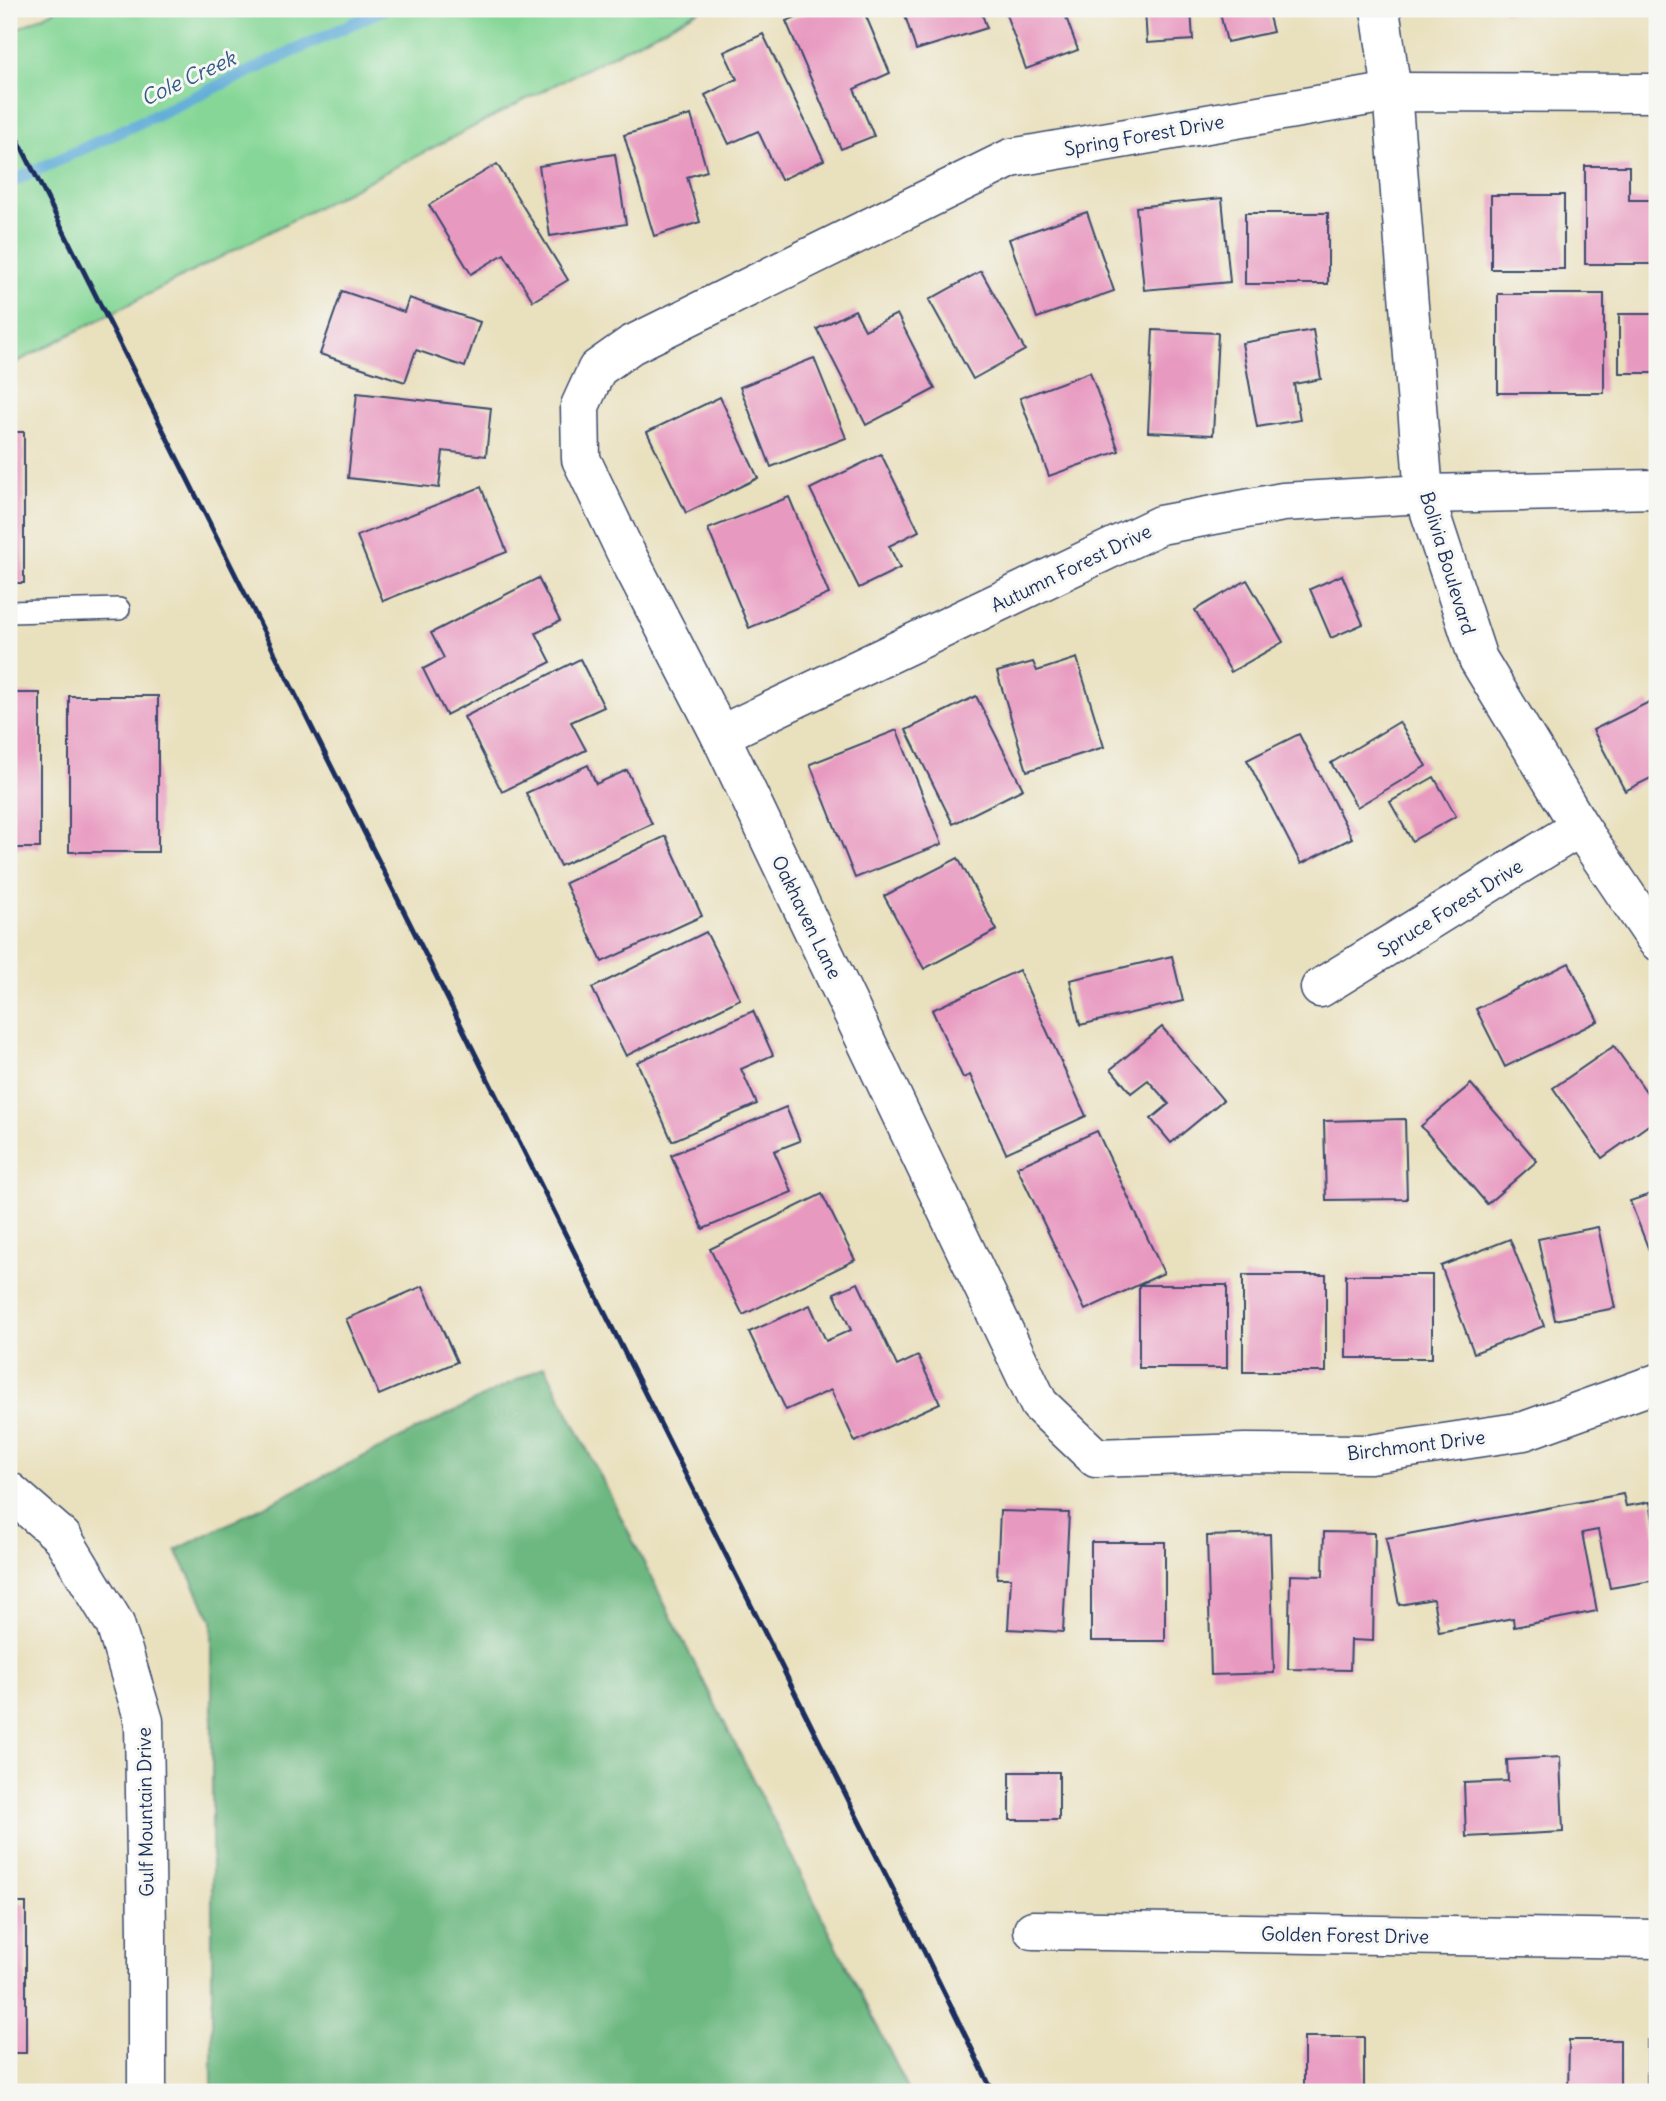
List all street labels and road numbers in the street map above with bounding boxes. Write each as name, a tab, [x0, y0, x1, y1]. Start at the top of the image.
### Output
street label: Spring Forest Drive	[1062, 109, 1226, 161]
street label: Bolivia Boulevard	[1415, 489, 1481, 637]
street label: Autumn Forest Drive	[987, 519, 1155, 617]
street label: Oakhaven Lane	[767, 851, 847, 983]
street label: Spruce Forest Drive	[1373, 854, 1527, 962]
street label: Birchmont Drive	[1346, 1425, 1486, 1465]
street label: Gulf Mountain Drive	[132, 1727, 158, 1897]
street label: Golden Forest Drive	[1261, 1922, 1429, 1948]

